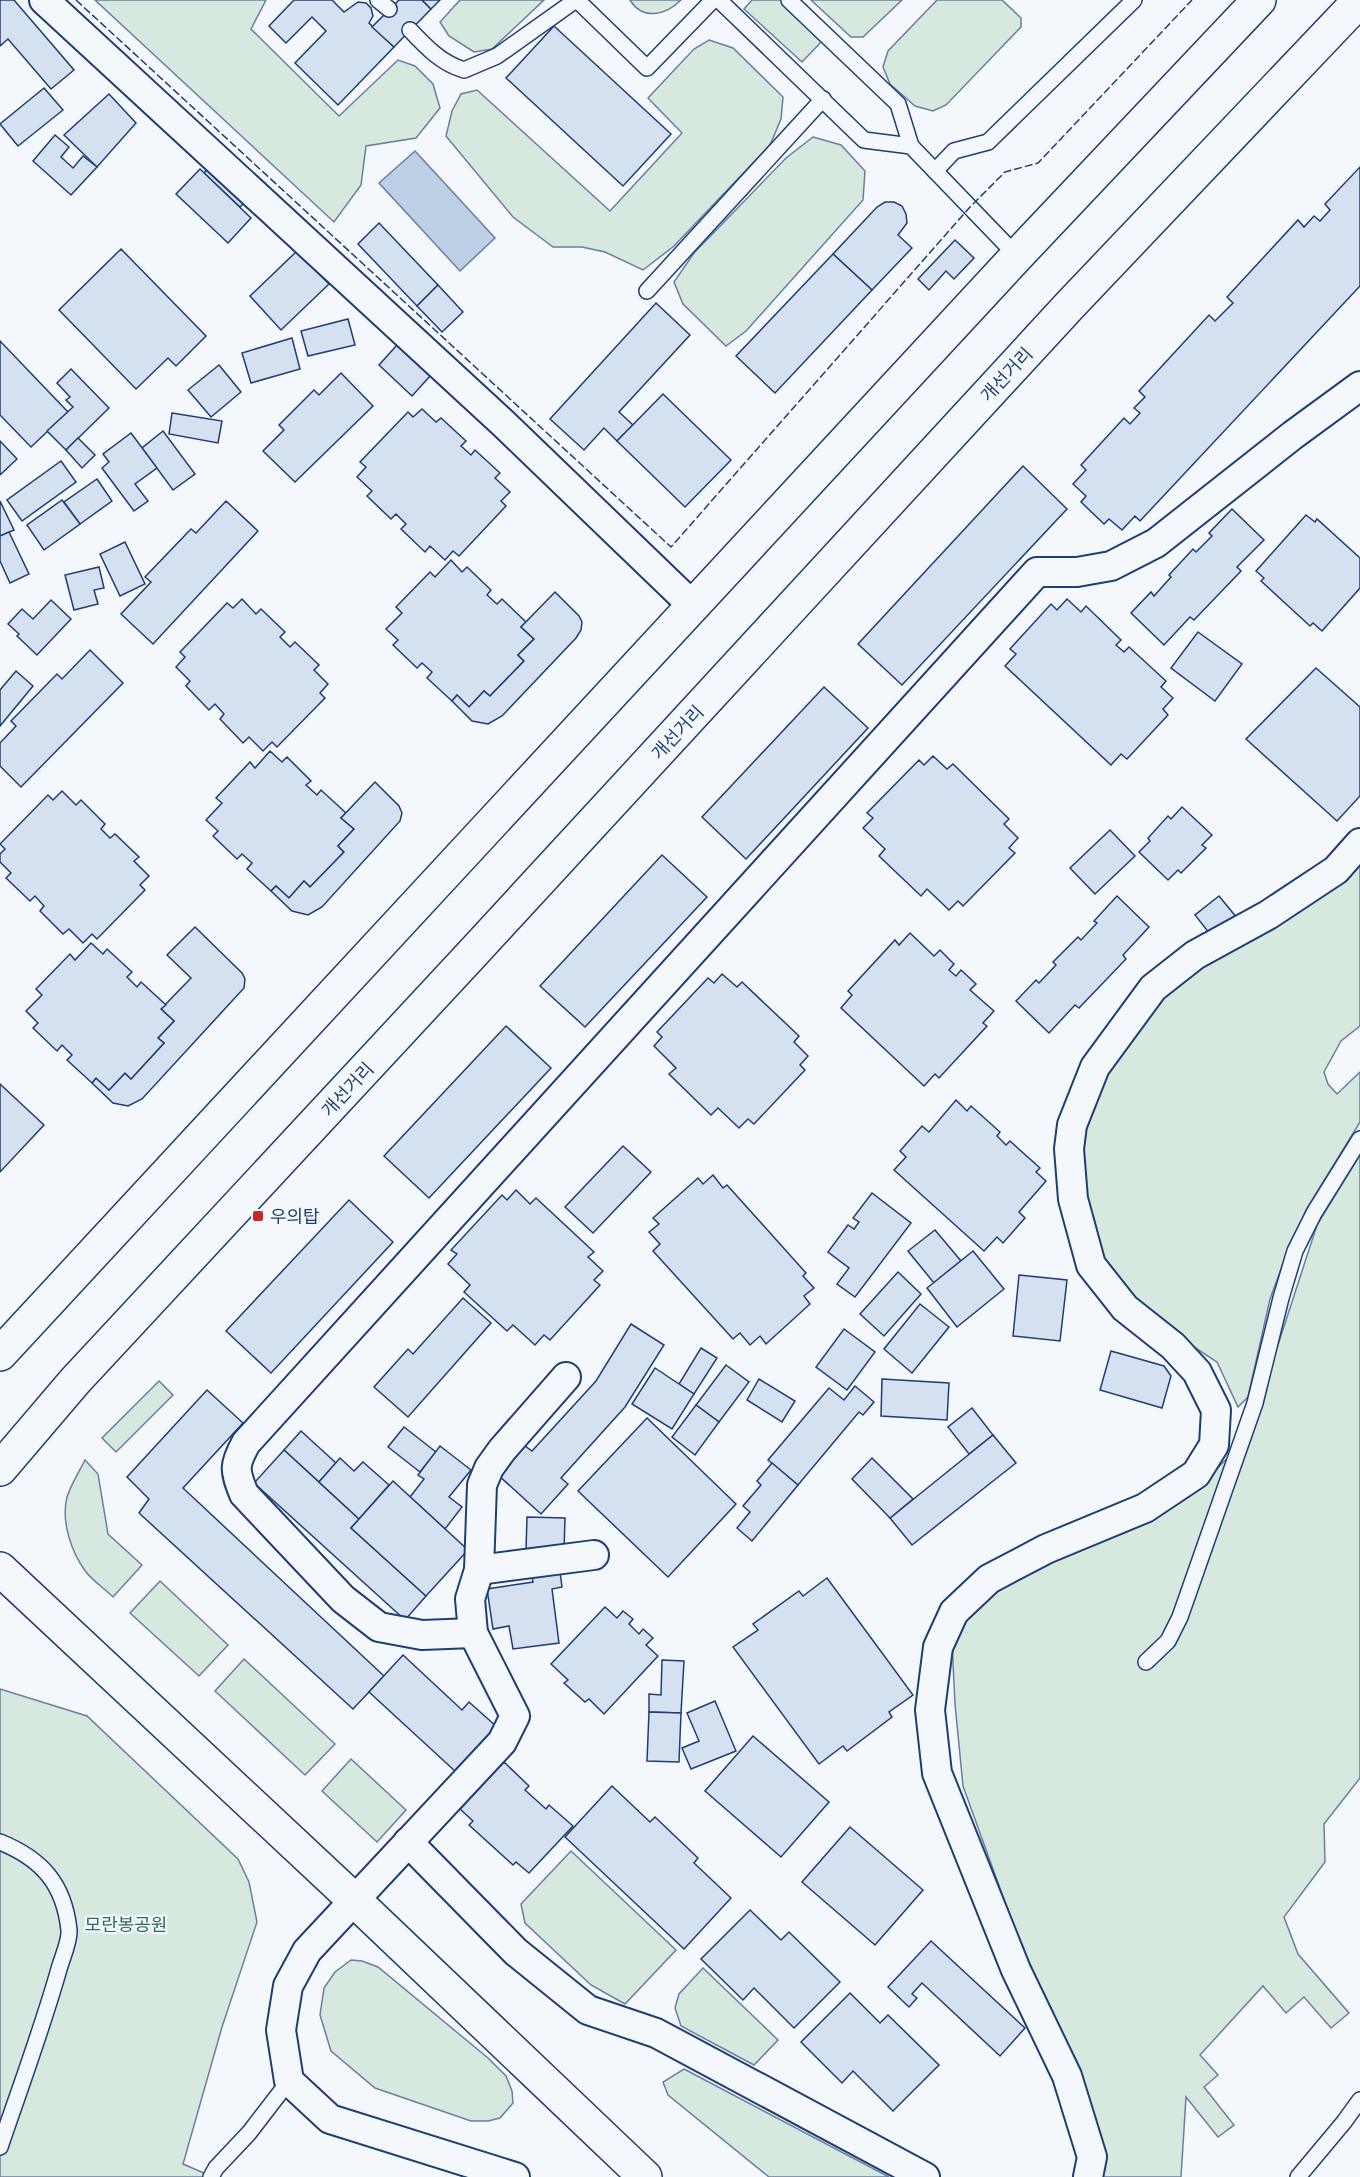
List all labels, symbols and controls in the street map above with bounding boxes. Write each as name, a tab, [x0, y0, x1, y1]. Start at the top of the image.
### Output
street label: 개선거리	[975, 342, 1037, 406]
street label: 개선거리	[646, 700, 708, 764]
street label: 개선거리	[316, 1057, 378, 1121]
place label: 우의탑	[270, 1204, 320, 1228]
marker: 우의탑	[251, 1209, 265, 1223]
park label: 모란봉공원	[85, 1912, 167, 1936]

